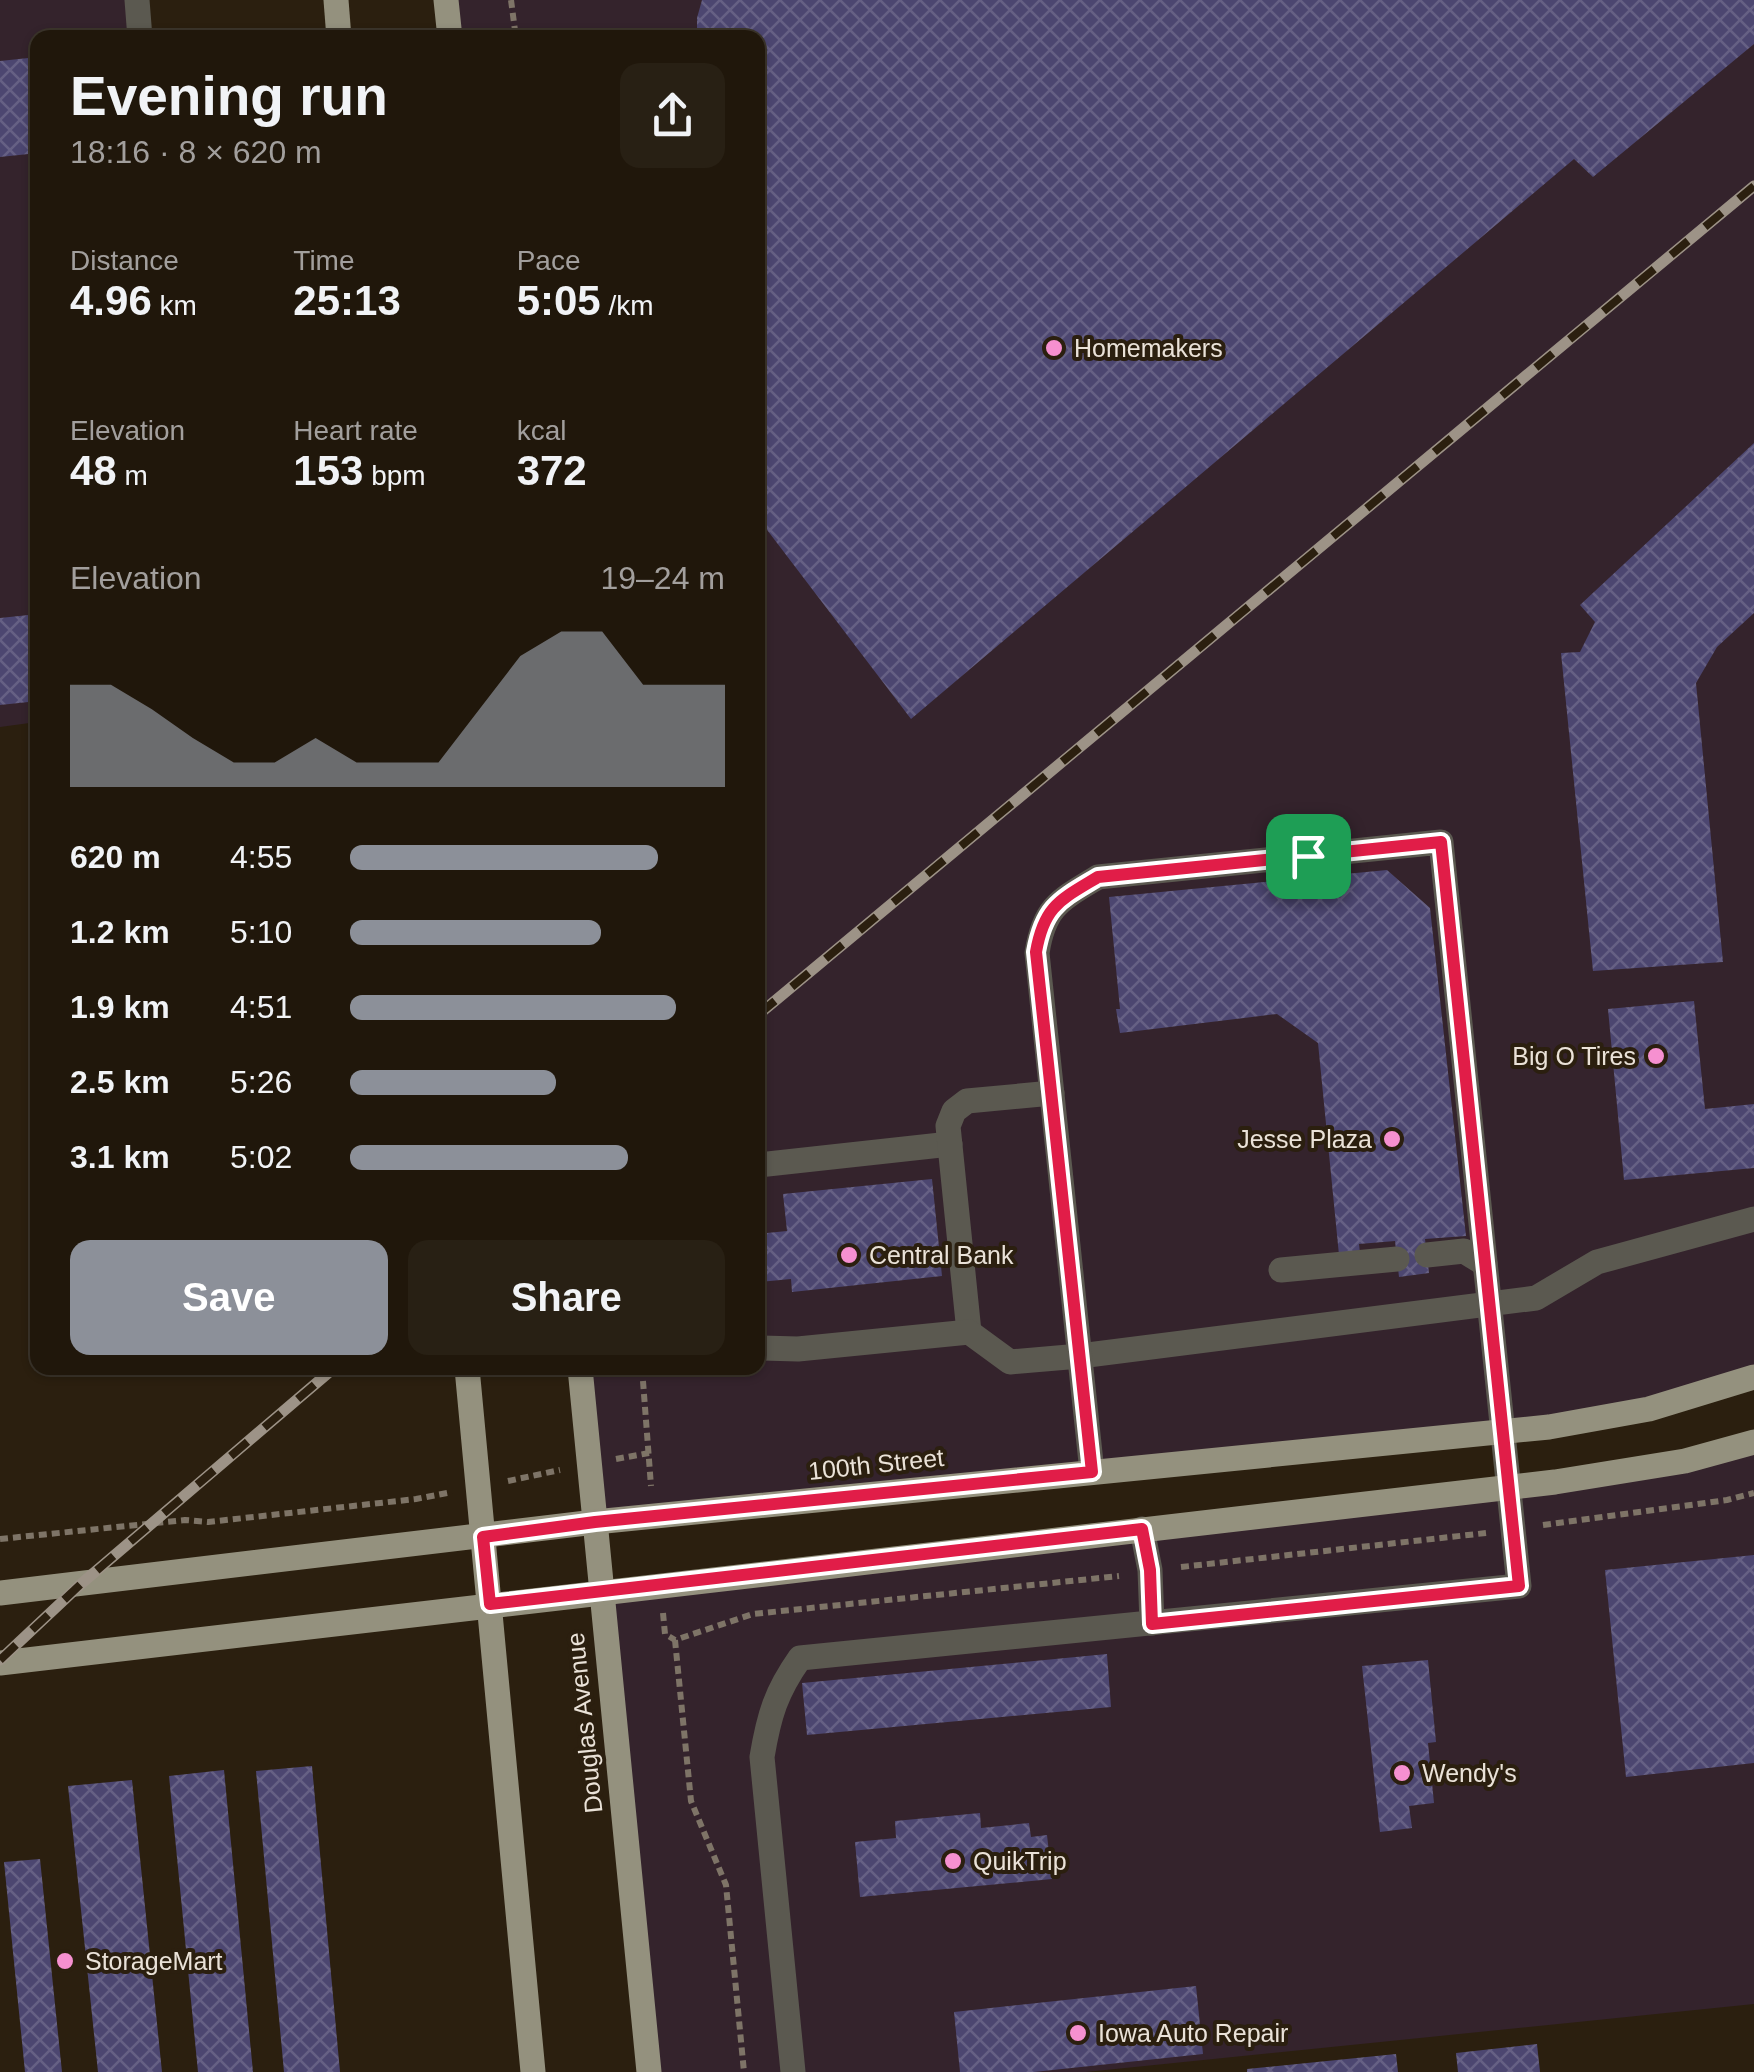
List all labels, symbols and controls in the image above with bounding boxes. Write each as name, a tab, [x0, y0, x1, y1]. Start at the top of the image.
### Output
button: share	[620, 63, 725, 168]
text: Evening run	[70, 65, 388, 127]
text: 18:16 · 8 × 620 m	[70, 134, 322, 170]
text: Distance	[70, 245, 179, 276]
text: Time	[293, 245, 355, 276]
text: Pace	[517, 245, 580, 276]
text: 4.96	[70, 277, 152, 324]
text: 25:13	[293, 277, 401, 324]
text: 5:05	[517, 277, 601, 324]
text: km	[152, 290, 197, 321]
text: /km	[601, 290, 654, 321]
place label: Homemakers	[1074, 334, 1223, 362]
marker: Homemakers	[1043, 337, 1065, 359]
text: Elevation	[70, 415, 185, 446]
text: Heart rate	[293, 415, 418, 446]
text: kcal	[517, 415, 566, 446]
text: 48	[70, 447, 117, 494]
text: 153	[293, 447, 363, 494]
text: 372	[517, 447, 587, 494]
text: m	[117, 460, 148, 491]
text: bpm	[363, 460, 426, 491]
text: Elevation	[70, 560, 202, 596]
text: 19–24 m	[600, 560, 725, 596]
pin	[1266, 814, 1351, 899]
icon: arrive	[1281, 829, 1336, 884]
text: 620 m	[70, 839, 161, 875]
text: 4:55	[230, 839, 292, 875]
text: 1.2 km	[70, 914, 170, 950]
text: 5:10	[230, 914, 292, 950]
text: 1.9 km	[70, 989, 170, 1025]
text: 4:51	[230, 989, 292, 1025]
place label: Big O Tires	[1512, 1042, 1636, 1070]
marker: Big O Tires	[1645, 1045, 1667, 1067]
text: 2.5 km	[70, 1064, 170, 1100]
text: 5:26	[230, 1064, 292, 1100]
place label: Jesse Plaza	[1237, 1125, 1372, 1153]
marker: Jesse Plaza	[1381, 1128, 1403, 1150]
text: 3.1 km	[70, 1139, 170, 1175]
text: 5:02	[230, 1139, 292, 1175]
button: Save	[70, 1240, 388, 1355]
button: Share	[408, 1240, 725, 1355]
place label: Central Bank	[869, 1241, 1014, 1269]
marker: Central Bank	[838, 1244, 860, 1266]
street label: 100th Street	[807, 1443, 945, 1485]
street label: Douglas Avenue	[561, 1631, 607, 1815]
place label: Wendy's	[1422, 1759, 1517, 1787]
marker: Wendy's	[1391, 1762, 1413, 1784]
place label: QuikTrip	[973, 1847, 1067, 1875]
marker: QuikTrip	[942, 1850, 964, 1872]
place label: StorageMart	[85, 1947, 223, 1975]
marker: StorageMart	[54, 1950, 76, 1972]
place label: Iowa Auto Repair	[1098, 2019, 1288, 2047]
marker: Iowa Auto Repair	[1067, 2022, 1089, 2044]

